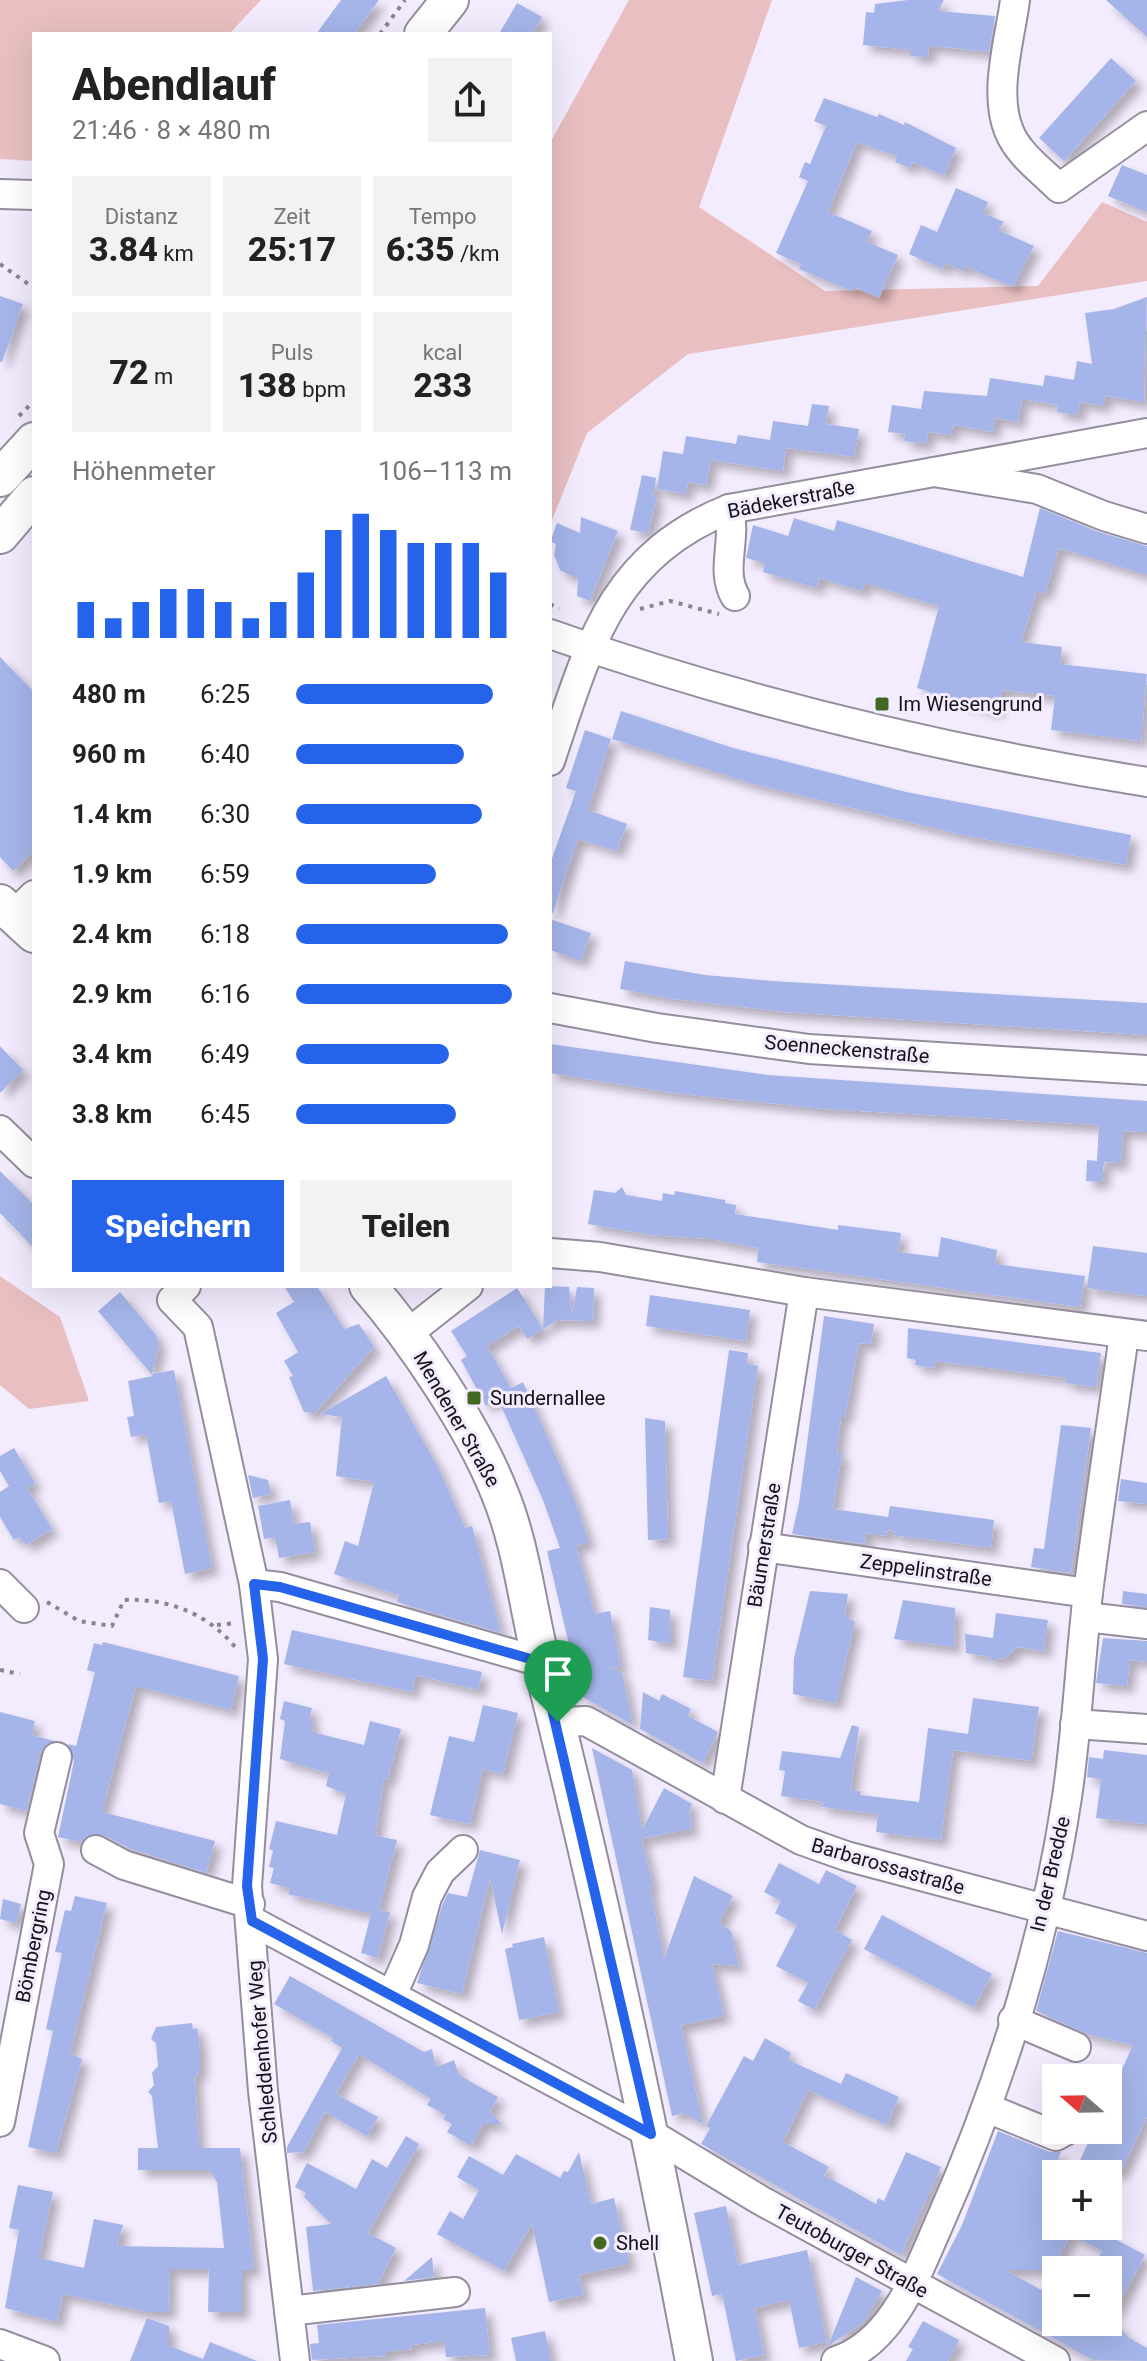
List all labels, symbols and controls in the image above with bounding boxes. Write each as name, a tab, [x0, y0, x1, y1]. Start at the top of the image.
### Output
button: share	[428, 58, 512, 142]
text: Abendlauf	[72, 59, 276, 111]
text: 21:46 · 8 × 480 m	[72, 115, 271, 145]
text: Distanz	[105, 204, 178, 229]
text: Zeit	[273, 204, 311, 229]
text: Tempo	[409, 204, 477, 229]
text: 3.84	[89, 229, 158, 269]
text: 25:17	[248, 229, 336, 269]
text: 6:35	[386, 229, 455, 269]
text: km	[158, 241, 194, 266]
text: /km	[455, 241, 500, 266]
text: Puls	[271, 340, 313, 365]
text: kcal	[423, 340, 463, 365]
text: 72	[109, 352, 149, 392]
text: m	[149, 364, 173, 389]
text: 138	[238, 365, 297, 405]
text: 233	[413, 365, 472, 405]
text: bpm	[297, 377, 346, 402]
text: Höhenmeter	[72, 456, 216, 486]
text: 106–113 m	[378, 456, 512, 486]
street label: Bädekerstraße	[725, 475, 857, 523]
text: 480 m	[72, 679, 146, 709]
text: 6:25	[200, 679, 250, 709]
place label: Im Wiesengrund	[898, 692, 1042, 716]
marker: Im Wiesengrund	[873, 695, 891, 713]
text: 960 m	[72, 739, 146, 769]
text: 6:40	[200, 739, 250, 769]
text: 1.4 km	[72, 799, 152, 829]
text: 6:30	[200, 799, 250, 829]
text: 1.9 km	[72, 859, 152, 889]
text: 6:59	[200, 859, 250, 889]
text: 2.4 km	[72, 919, 152, 949]
text: 6:18	[200, 919, 250, 949]
text: 2.9 km	[72, 979, 152, 1009]
text: 6:16	[200, 979, 250, 1009]
street label: Soenneckenstraße	[764, 1030, 930, 1068]
text: 3.4 km	[72, 1039, 152, 1069]
text: 6:49	[200, 1039, 250, 1069]
text: 3.8 km	[72, 1099, 152, 1129]
text: 6:45	[200, 1099, 250, 1129]
button: Speichern	[72, 1180, 284, 1272]
button: Teilen	[300, 1180, 512, 1272]
street label: Mendener Straße	[408, 1347, 506, 1491]
place label: Sundernallee	[490, 1386, 605, 1410]
marker: Sundernallee	[465, 1389, 483, 1407]
street label: Bäumerstraße	[742, 1481, 786, 1609]
street label: Zeppelinstraße	[859, 1549, 993, 1591]
pin	[524, 1640, 592, 1722]
icon: arrive	[536, 1652, 580, 1696]
street label: In der Bredde	[1025, 1814, 1075, 1934]
street label: Barbarossastraße	[809, 1833, 967, 1899]
street label: Bömbergring	[10, 1887, 56, 2005]
street label: Schleddenhofer Weg	[242, 1959, 282, 2145]
north arrow	[1042, 2064, 1122, 2144]
map controls	[1042, 2064, 1122, 2336]
button: +	[1042, 2160, 1122, 2240]
street label: Teutoburger Straße	[771, 2199, 933, 2303]
place label: Shell	[616, 2231, 659, 2255]
marker: Shell	[591, 2234, 609, 2252]
button: −	[1042, 2256, 1122, 2336]

